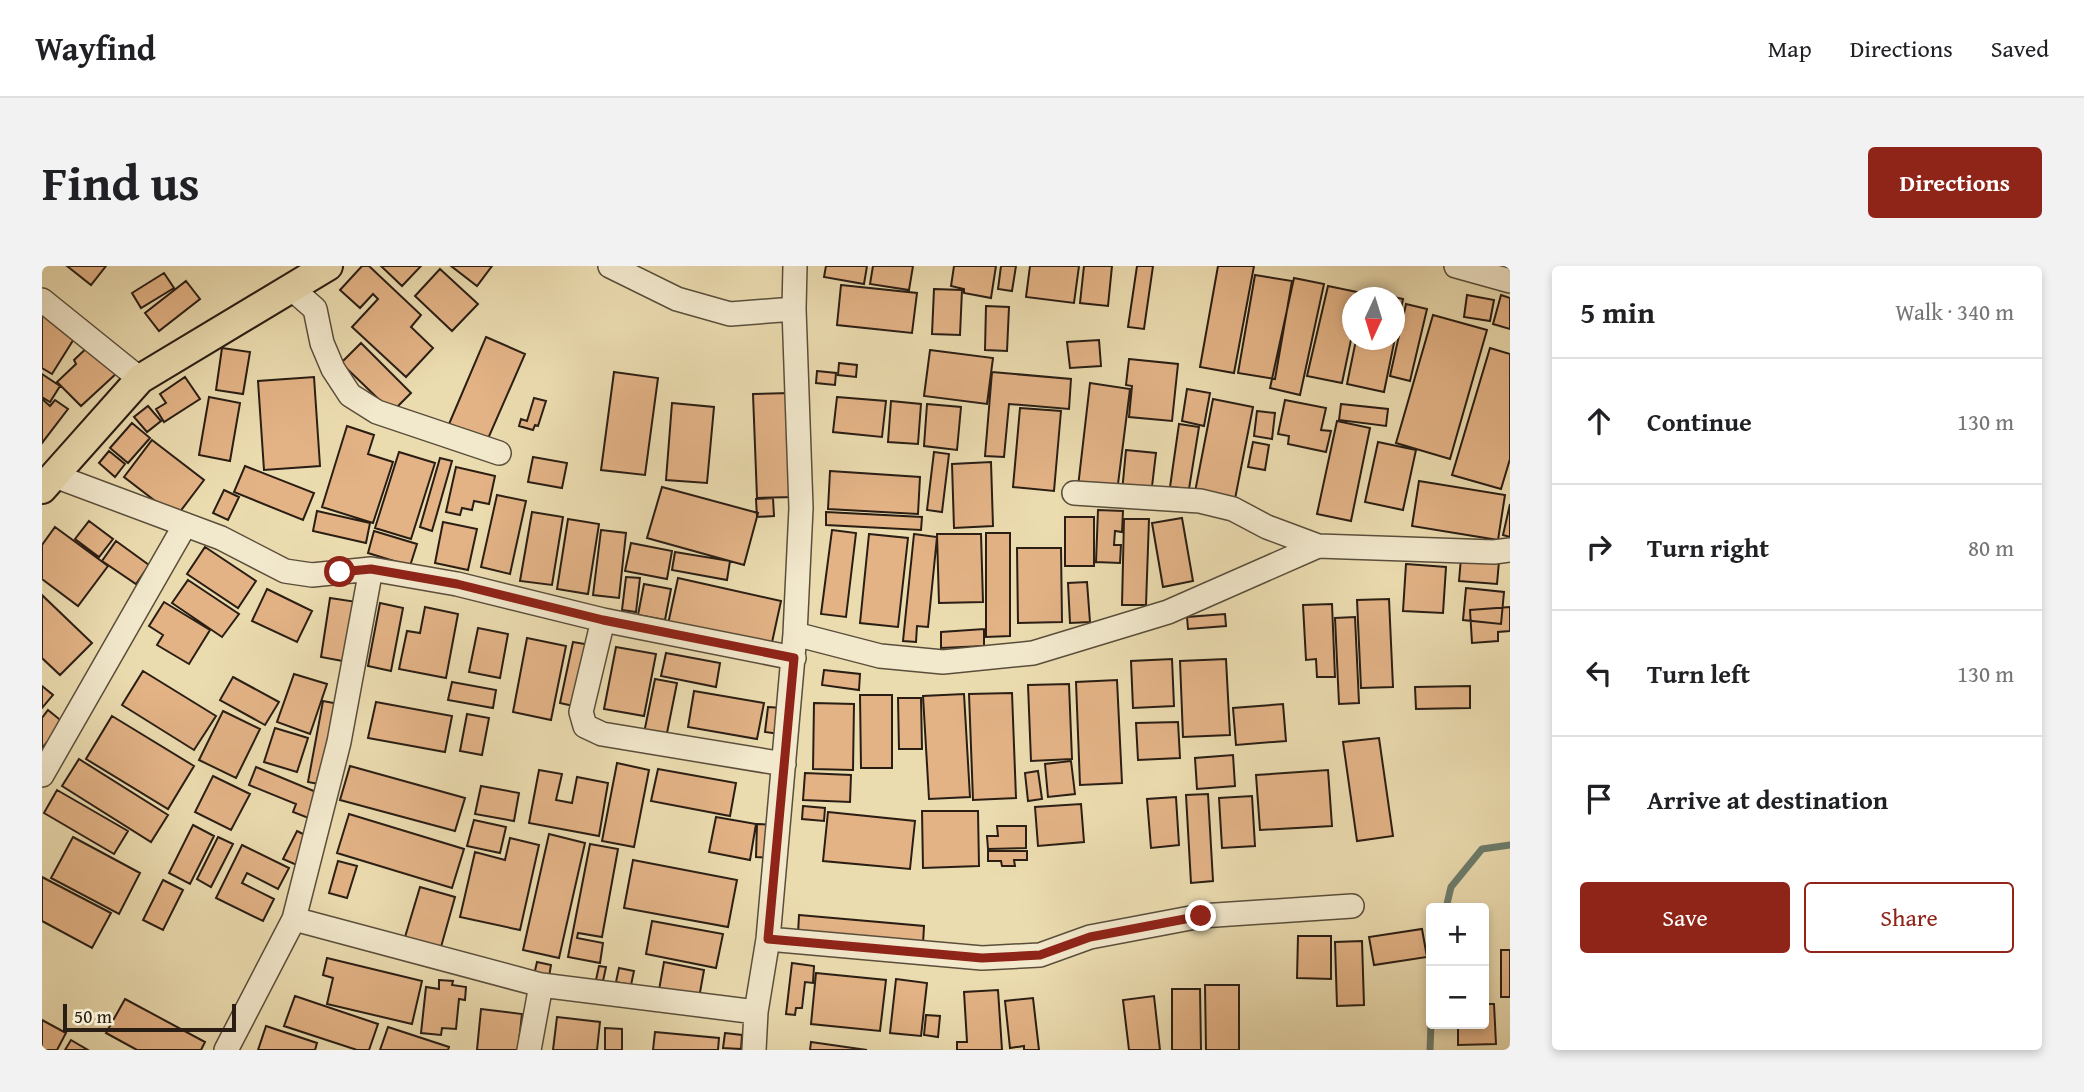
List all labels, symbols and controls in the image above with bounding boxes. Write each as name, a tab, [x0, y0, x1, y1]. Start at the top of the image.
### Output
text: Wayfind	[35, 24, 156, 72]
text: Map	[1768, 31, 1812, 66]
text: Directions	[1850, 31, 1953, 66]
text: Saved	[1991, 31, 2049, 66]
text: Find us	[42, 146, 200, 218]
button: Directions	[1868, 147, 2042, 218]
north arrow	[1342, 287, 1405, 350]
text: 5 min	[1580, 290, 1655, 334]
text: Walk · 340 m	[1895, 295, 2014, 328]
icon: ahead	[1580, 402, 1618, 440]
text: Continue	[1647, 402, 1752, 441]
text: 130 m	[1957, 405, 2014, 438]
icon: right	[1580, 528, 1618, 566]
text: Turn right	[1647, 528, 1769, 567]
text: 80 m	[1968, 531, 2014, 564]
route start	[324, 556, 355, 587]
icon: left	[1580, 654, 1618, 692]
text: Turn left	[1647, 654, 1750, 693]
text: 130 m	[1957, 657, 2014, 690]
icon: arrive	[1580, 780, 1618, 818]
text: Arrive at destination	[1647, 780, 1888, 819]
button: Save	[1580, 882, 1790, 953]
button: Share	[1804, 882, 2014, 953]
route end	[1185, 900, 1216, 931]
map controls	[1426, 903, 1489, 1029]
button: +	[1426, 903, 1489, 966]
button: −	[1426, 966, 1489, 1029]
scale bar	[63, 1001, 236, 1033]
text: 50 m	[74, 1002, 112, 1030]

